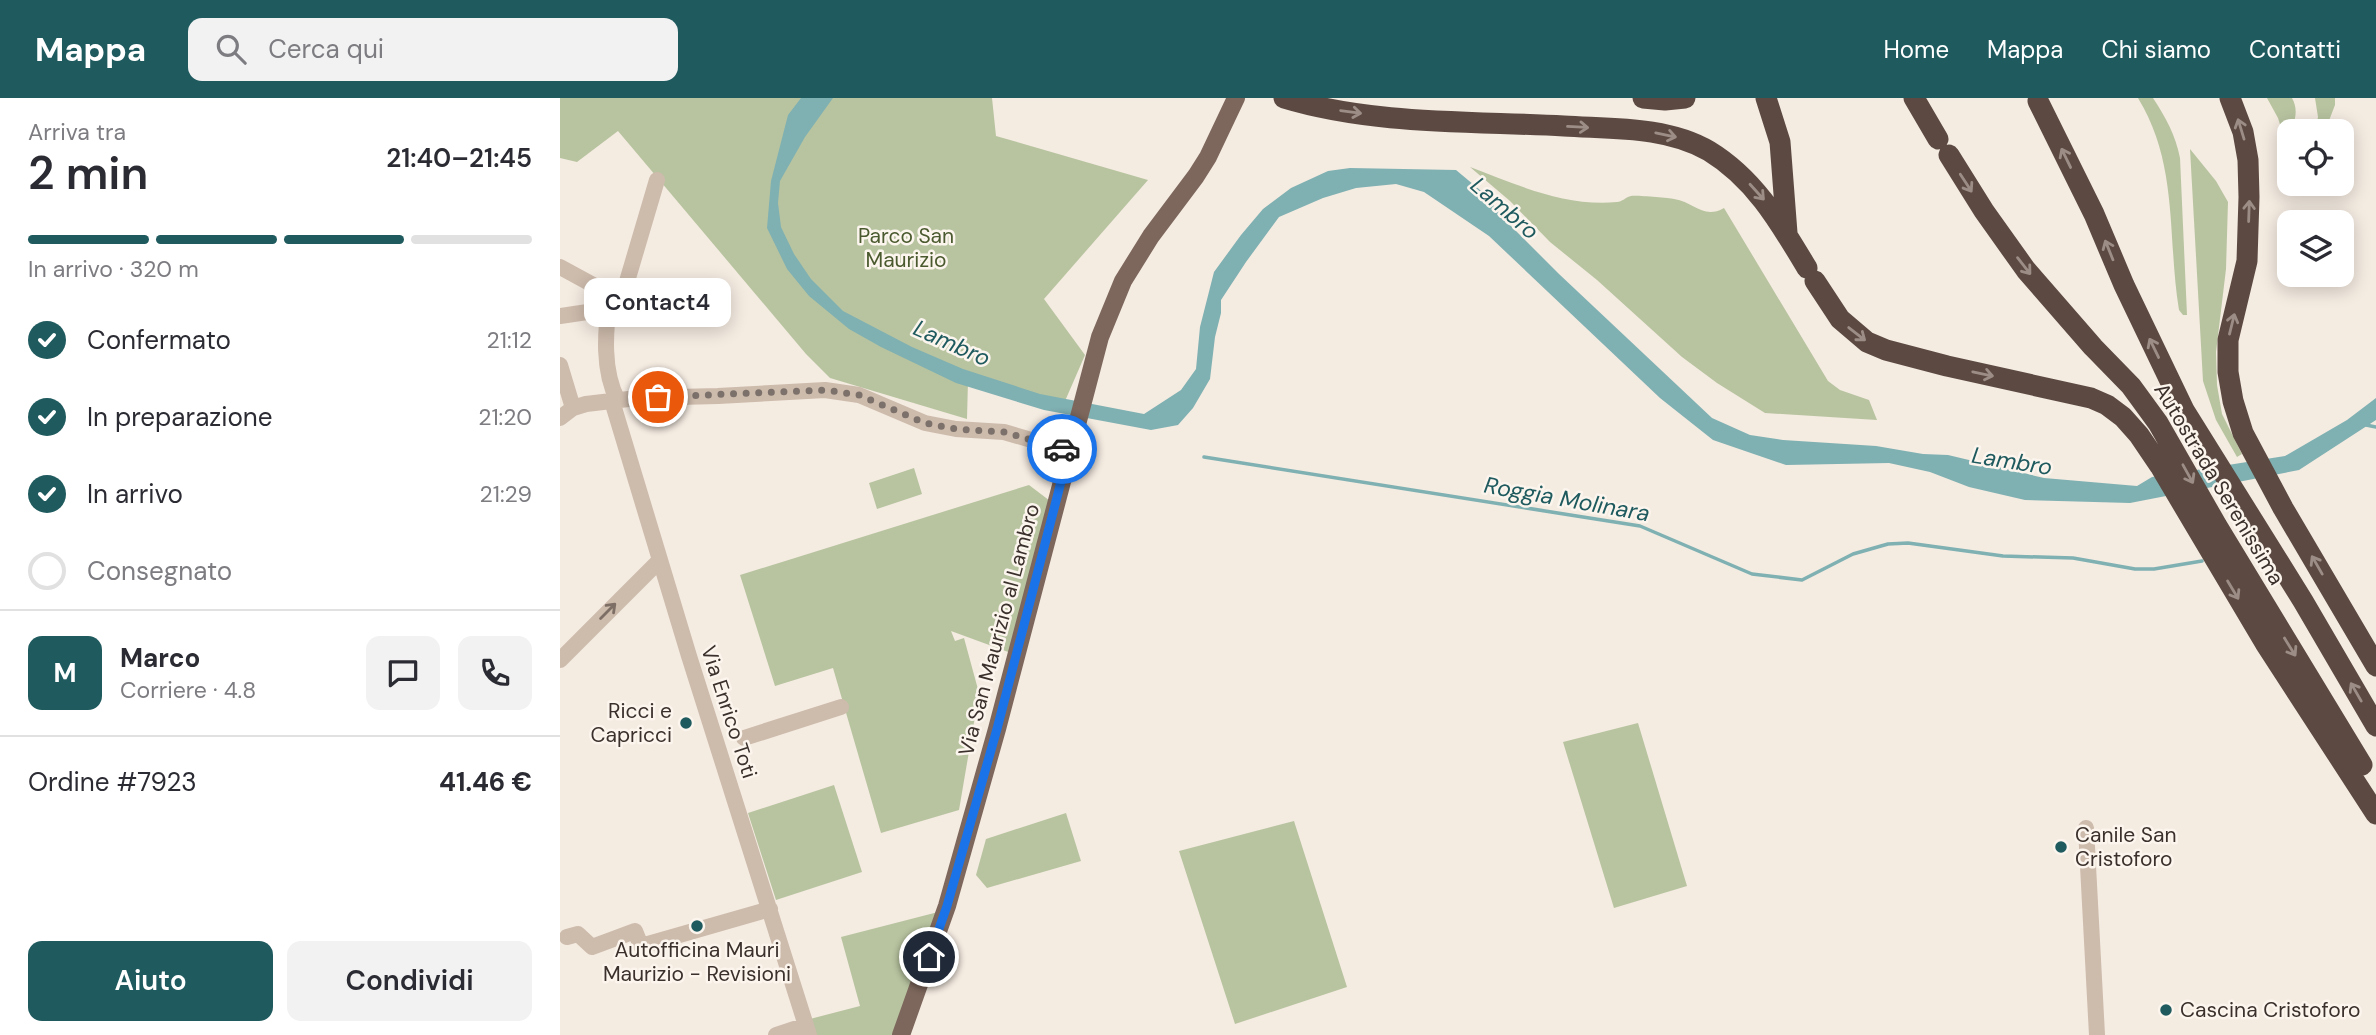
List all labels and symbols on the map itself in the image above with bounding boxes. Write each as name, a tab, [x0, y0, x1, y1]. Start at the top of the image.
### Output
one-way arrow	[1339, 106, 1362, 119]
one-way arrow	[2233, 118, 2246, 140]
one-way arrow	[1566, 120, 1589, 133]
one-way arrow	[1654, 129, 1677, 143]
one-way arrow	[2059, 148, 2073, 169]
water label: Lambro	[1465, 170, 1545, 246]
one-way arrow	[1960, 172, 1974, 192]
one-way arrow	[1749, 183, 1765, 201]
one-way arrow	[2242, 200, 2255, 223]
park label: Parco San Maurizio	[858, 222, 954, 274]
one-way arrow	[2102, 240, 2115, 261]
one-way arrow	[2016, 256, 2031, 275]
callout: Contact4	[584, 278, 732, 327]
water label: Lambro	[909, 313, 995, 373]
one-way arrow	[2226, 313, 2239, 336]
one-way arrow	[1847, 326, 1866, 341]
one-way arrow	[2147, 338, 2161, 359]
pin	[628, 367, 688, 427]
one-way arrow	[1971, 367, 1994, 381]
street label: Autostrada Serenissima	[2148, 378, 2290, 590]
courier	[1027, 414, 1097, 484]
water label: Lambro	[1970, 440, 2054, 482]
one-way arrow	[2182, 463, 2195, 484]
water label: Roggia Molinara	[1482, 470, 1652, 528]
street label: Via San Maurizio al Lambro	[952, 501, 1046, 759]
one-way arrow	[2310, 556, 2324, 576]
one-way arrow	[2226, 579, 2240, 599]
one-way arrow	[600, 603, 617, 620]
one-way arrow	[2283, 637, 2297, 657]
street label: Via Enrico Toti	[694, 642, 764, 782]
one-way arrow	[2349, 683, 2363, 703]
place label: Ricci e Capricci	[590, 697, 672, 749]
marker: Ricci e Capricci	[678, 715, 694, 731]
place label: Canile San Cristoforo	[2075, 821, 2176, 873]
marker: Canile San Cristoforo	[2053, 839, 2069, 855]
marker: Autofficina Mauri Maurizio - Revisioni	[689, 918, 705, 934]
pin	[899, 927, 959, 987]
place label: Autofficina Mauri Maurizio - Revisioni	[603, 936, 791, 988]
place label: Cascina Cristoforo	[2180, 996, 2360, 1024]
marker: Cascina Cristoforo	[2158, 1002, 2174, 1018]

